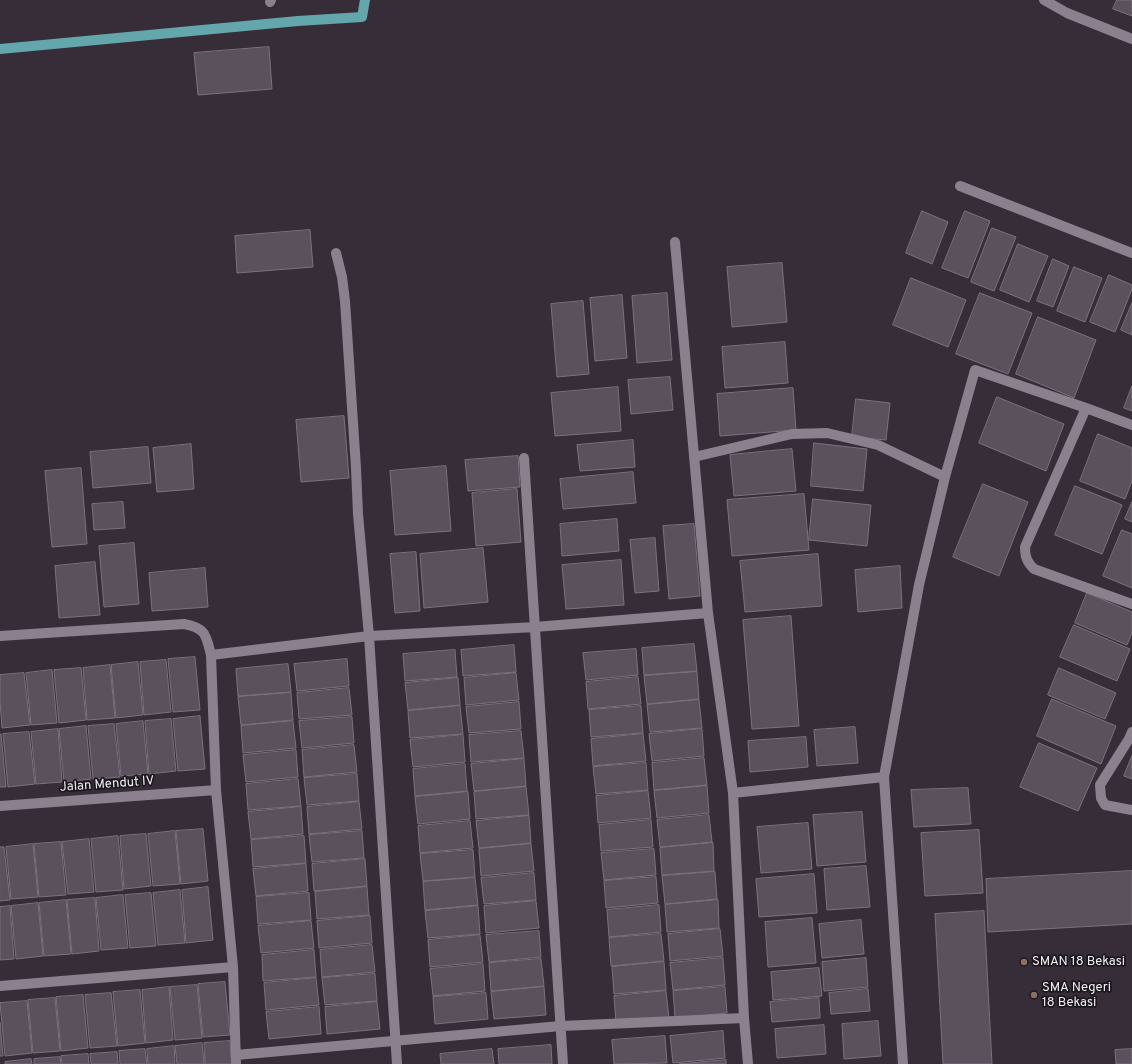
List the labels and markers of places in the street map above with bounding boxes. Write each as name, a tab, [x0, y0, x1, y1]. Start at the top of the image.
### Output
place label: SMAN 18 Bekasi	[1032, 954, 1125, 970]
marker: SMAN 18 Bekasi	[1019, 957, 1029, 967]
place label: SMA Negeri 18 Bekasi	[1042, 980, 1111, 1011]
marker: SMA Negeri 18 Bekasi	[1029, 990, 1039, 1000]

